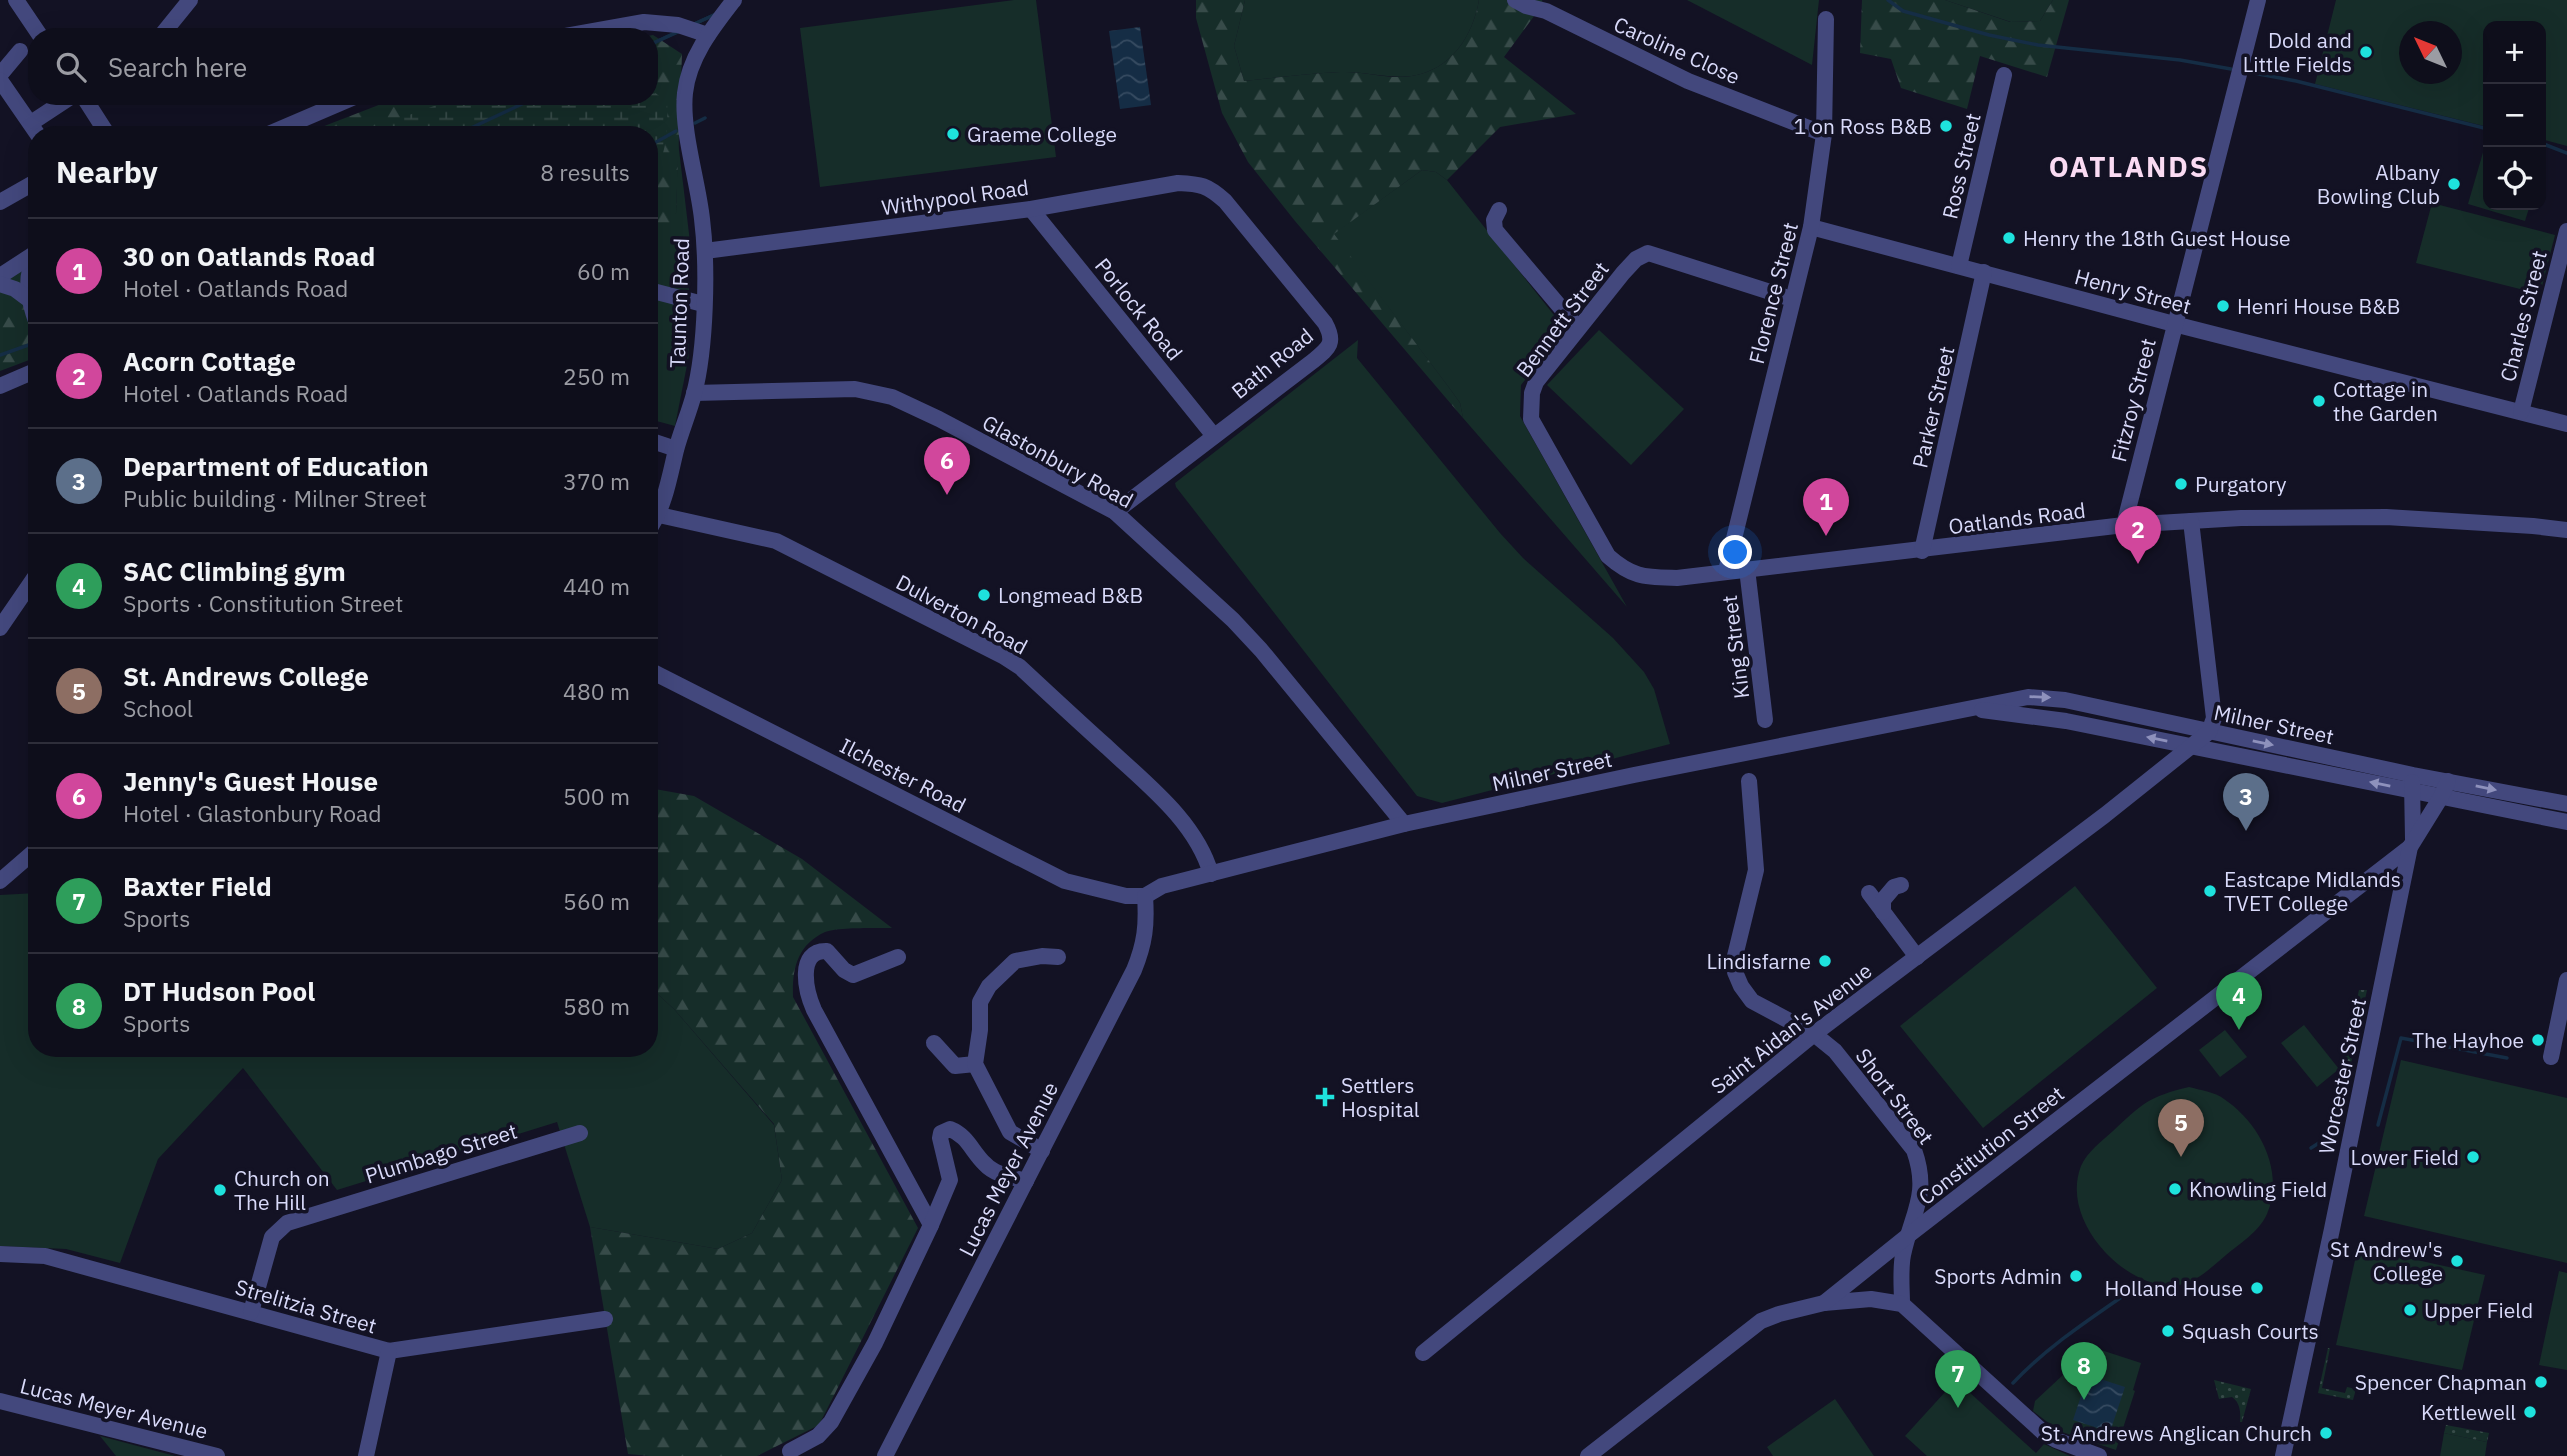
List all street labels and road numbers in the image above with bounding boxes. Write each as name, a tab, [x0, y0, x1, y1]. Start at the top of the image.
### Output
street label: Caroline Close	[1610, 10, 1744, 90]
street label: Ross Street	[1935, 110, 1987, 222]
street label: Withypool Road	[880, 173, 1030, 221]
street label: Florence Street	[1742, 219, 1804, 367]
street label: Taunton Road	[663, 238, 695, 368]
street label: Charles Street	[2493, 248, 2553, 384]
street label: Porlock Road	[1089, 252, 1189, 366]
street label: Bennett Street	[1509, 256, 1615, 382]
street label: Henry Street	[2072, 262, 2194, 320]
street label: Bath Road	[1225, 321, 1319, 405]
street label: Fitzroy Street	[2104, 335, 2162, 465]
street label: Parker Street	[1905, 343, 1961, 471]
street label: Glastonbury Road	[978, 408, 1138, 514]
street label: Oatlands Road	[1947, 496, 2087, 540]
street label: Dulverton Road	[891, 568, 1033, 660]
street label: King Street	[1715, 594, 1755, 700]
street label: Milner Street	[2212, 698, 2336, 750]
street label: Ilchester Road	[835, 731, 971, 819]
street label: Milner Street	[1490, 745, 1614, 797]
street label: Saint Aidan's Avenue	[1705, 956, 1877, 1100]
street label: Worcester Street	[2312, 995, 2372, 1157]
street label: Short Street	[1850, 1042, 1940, 1150]
street label: Lucas Meyer Avenue	[952, 1077, 1064, 1261]
street label: Constitution Street	[1912, 1079, 2070, 1211]
street label: Plumbago Street	[362, 1117, 520, 1189]
street label: Strelitzia Street	[232, 1272, 380, 1340]
street label: Lucas Meyer Avenue	[17, 1371, 211, 1445]

